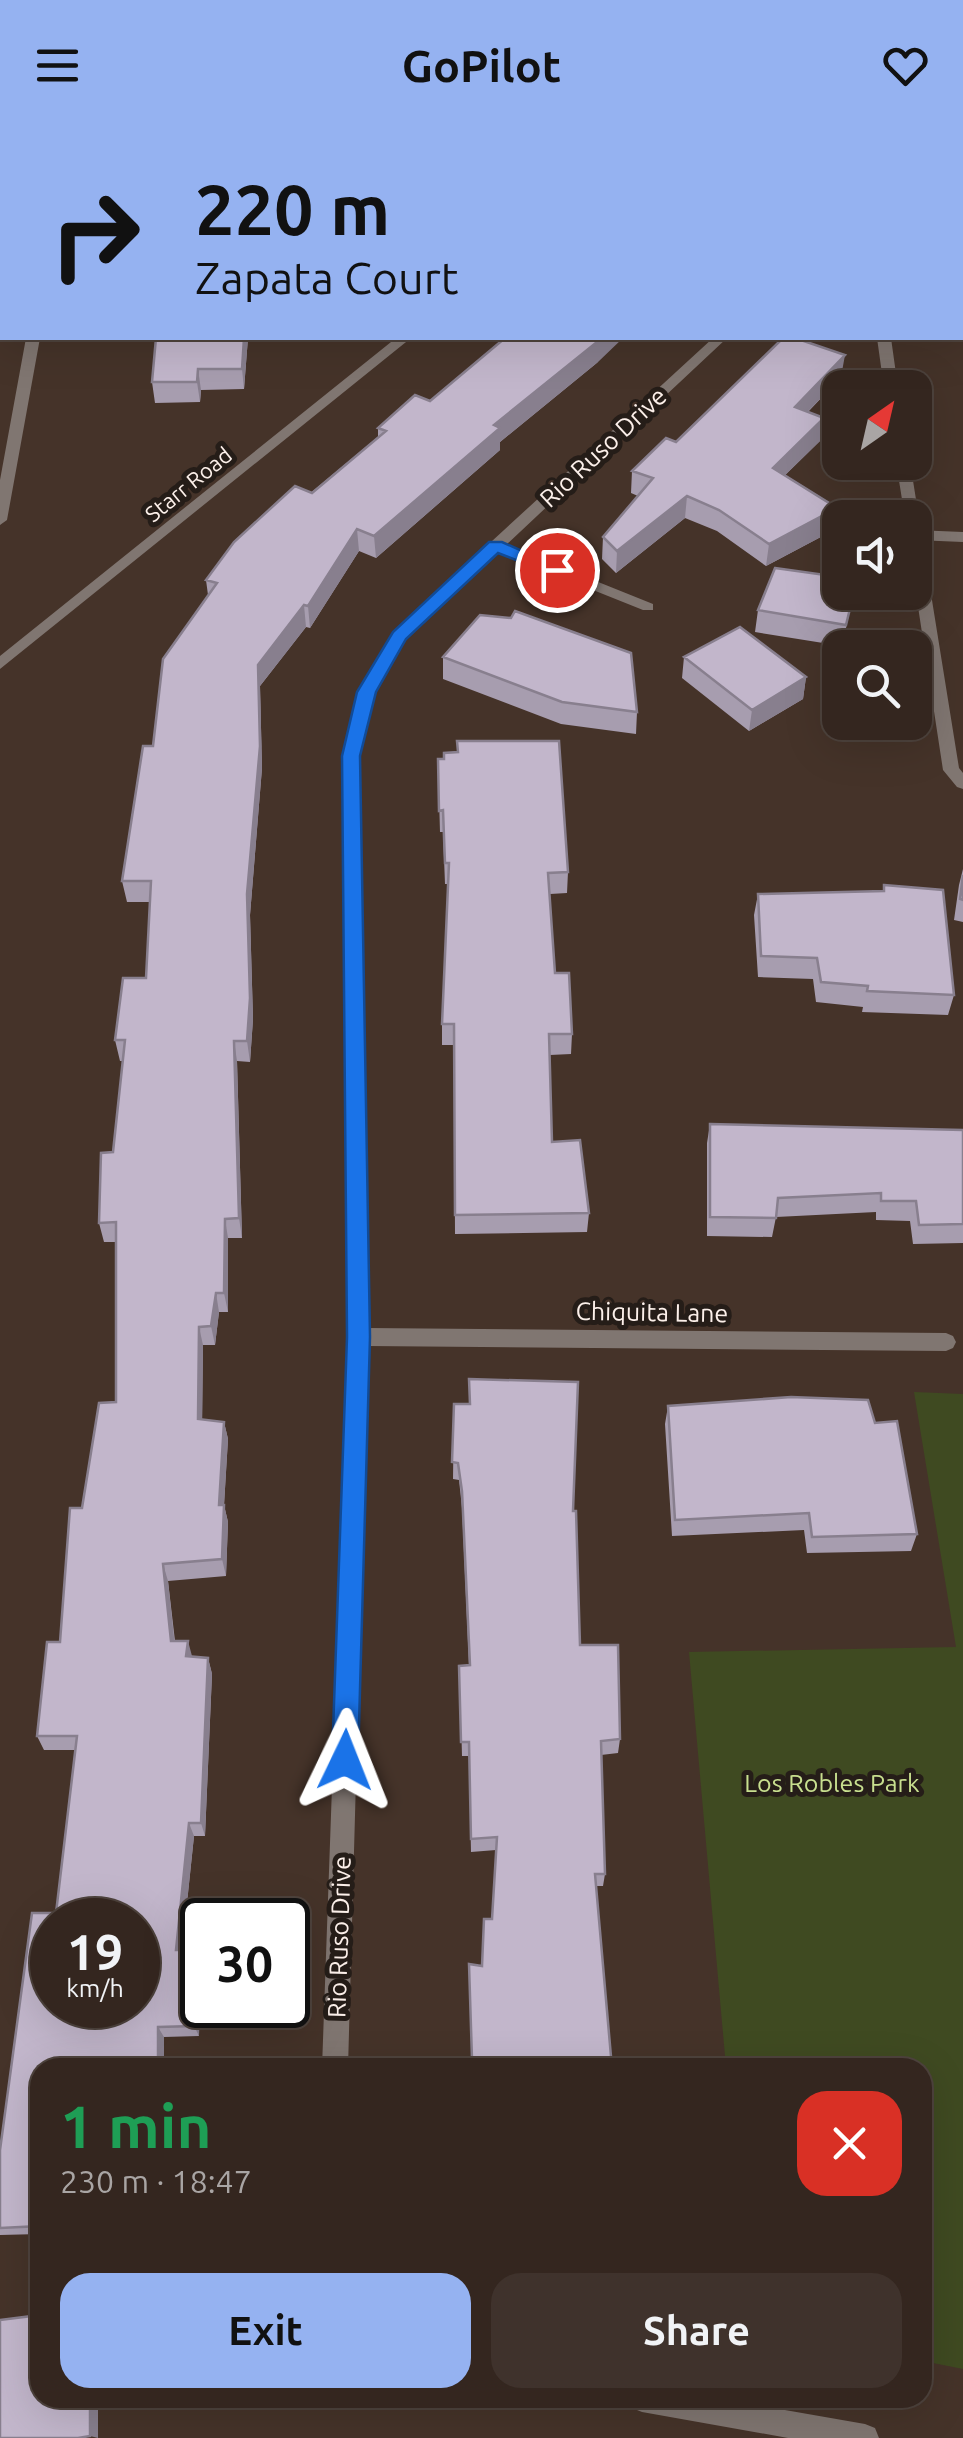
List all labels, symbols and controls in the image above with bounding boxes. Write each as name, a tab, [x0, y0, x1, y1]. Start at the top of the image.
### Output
icon: menu	[30, 38, 85, 93]
icon: heart	[878, 38, 933, 93]
text: GoPilot	[402, 40, 561, 91]
icon: right	[30, 170, 160, 300]
text: 220 m	[195, 170, 390, 248]
text: Zapata Court	[195, 252, 458, 303]
north arrow	[822, 370, 932, 480]
map controls	[822, 370, 932, 740]
street label: Rio Ruso Drive	[534, 381, 672, 513]
street label: Starr Road	[140, 442, 236, 526]
button: sound	[822, 500, 932, 610]
pin	[515, 528, 600, 613]
icon: arrive	[530, 543, 585, 598]
button: search	[822, 630, 932, 740]
street label: Chiquita Lane	[575, 1297, 729, 1327]
position arrow	[293, 1708, 397, 1812]
park label: Los Robles Park	[744, 1769, 920, 1797]
street label: Rio Ruso Drive	[322, 1855, 356, 2019]
speed limit sign: 30	[180, 1898, 310, 2028]
text: 19	[67, 1923, 123, 1979]
text: km/h	[66, 1974, 124, 2002]
button: close	[797, 2091, 902, 2196]
text: 1 min	[60, 2092, 212, 2159]
text: 230 m · 18:47	[60, 2163, 252, 2199]
button: Exit	[60, 2273, 471, 2388]
button: Share	[491, 2273, 902, 2388]

